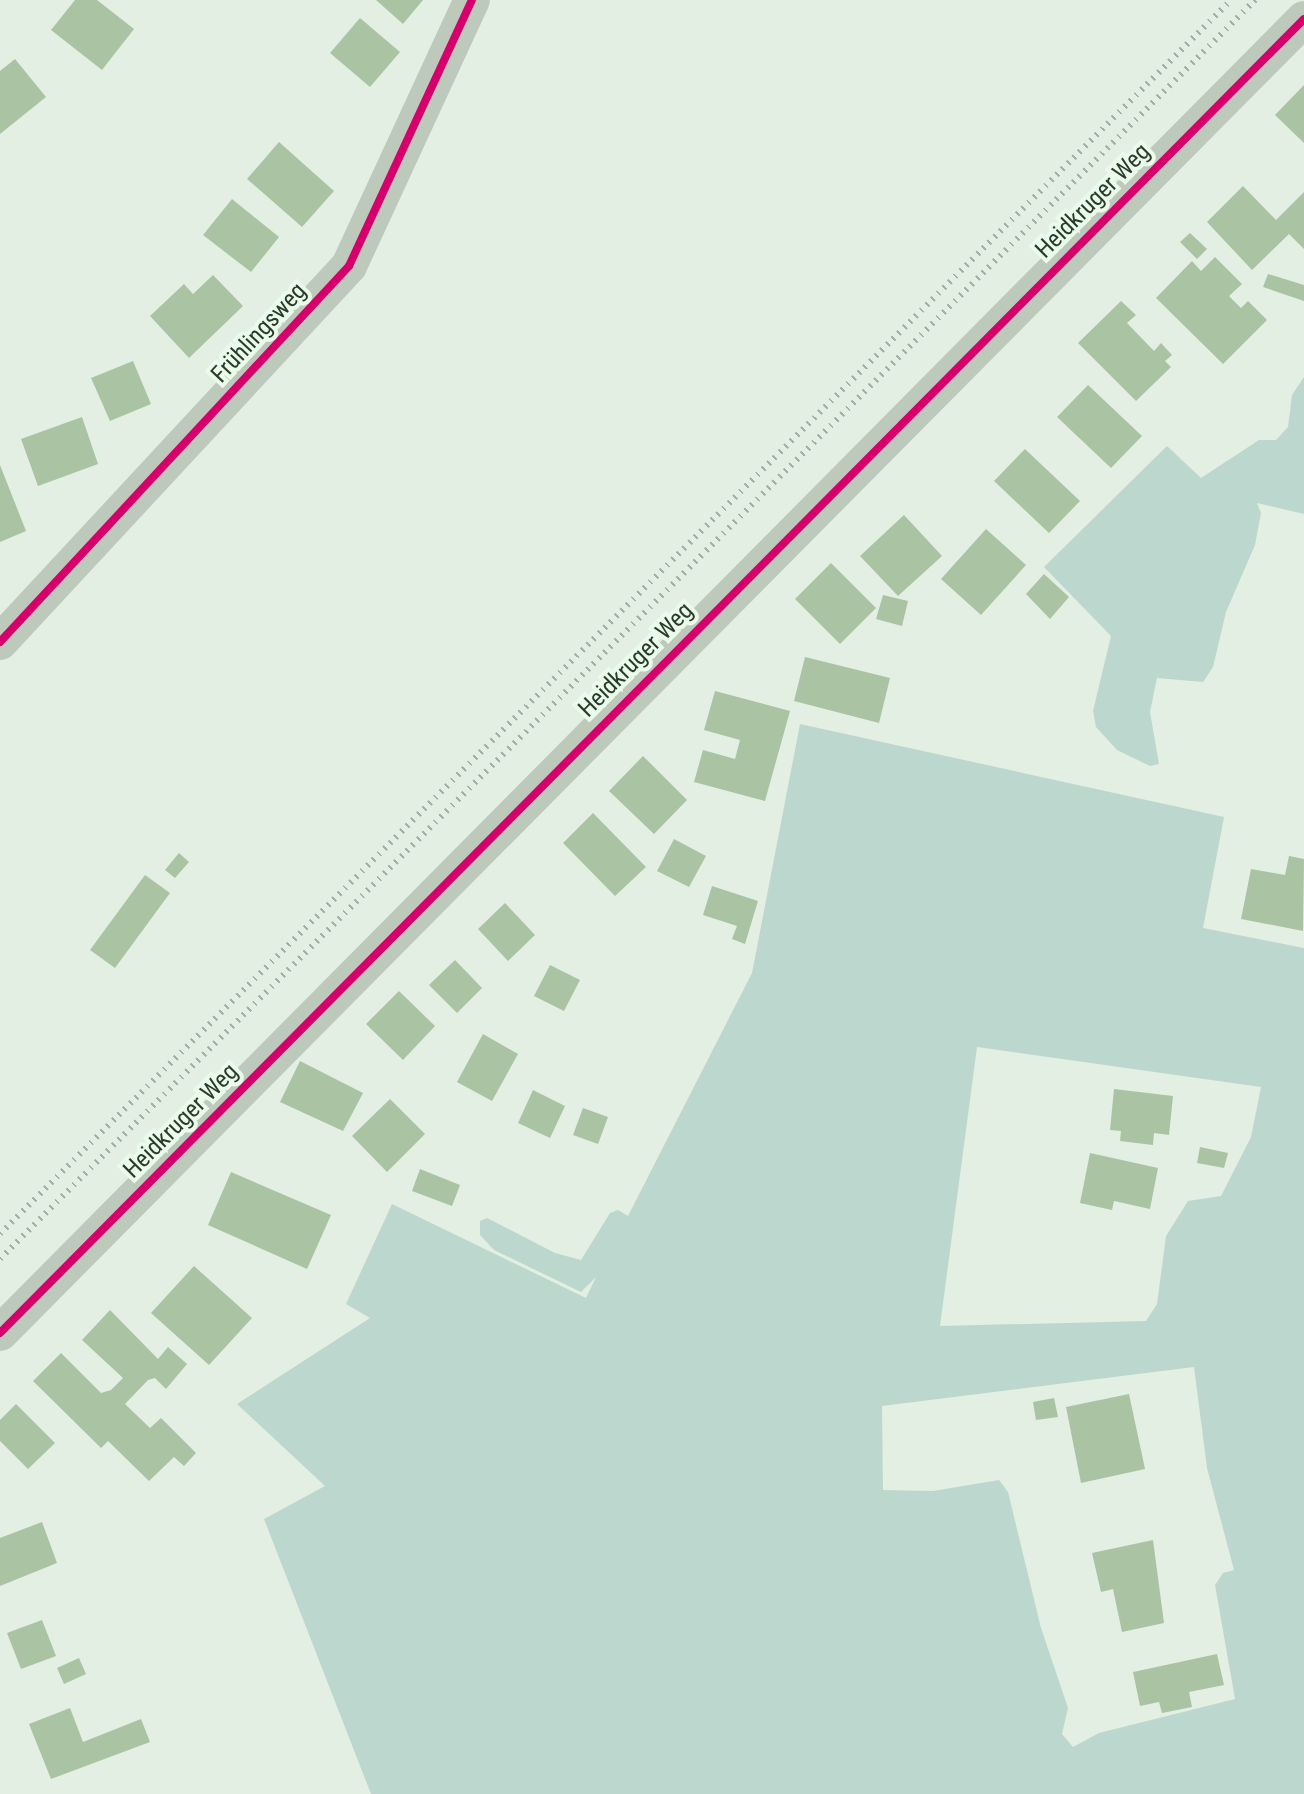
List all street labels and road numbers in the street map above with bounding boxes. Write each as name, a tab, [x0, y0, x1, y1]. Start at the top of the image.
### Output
street label: Heidkruger Weg	[1030, 138, 1156, 264]
street label: Frühlingsweg	[206, 277, 312, 389]
street label: Heidkruger Weg	[573, 597, 699, 723]
street label: Heidkruger Weg	[118, 1058, 244, 1184]

